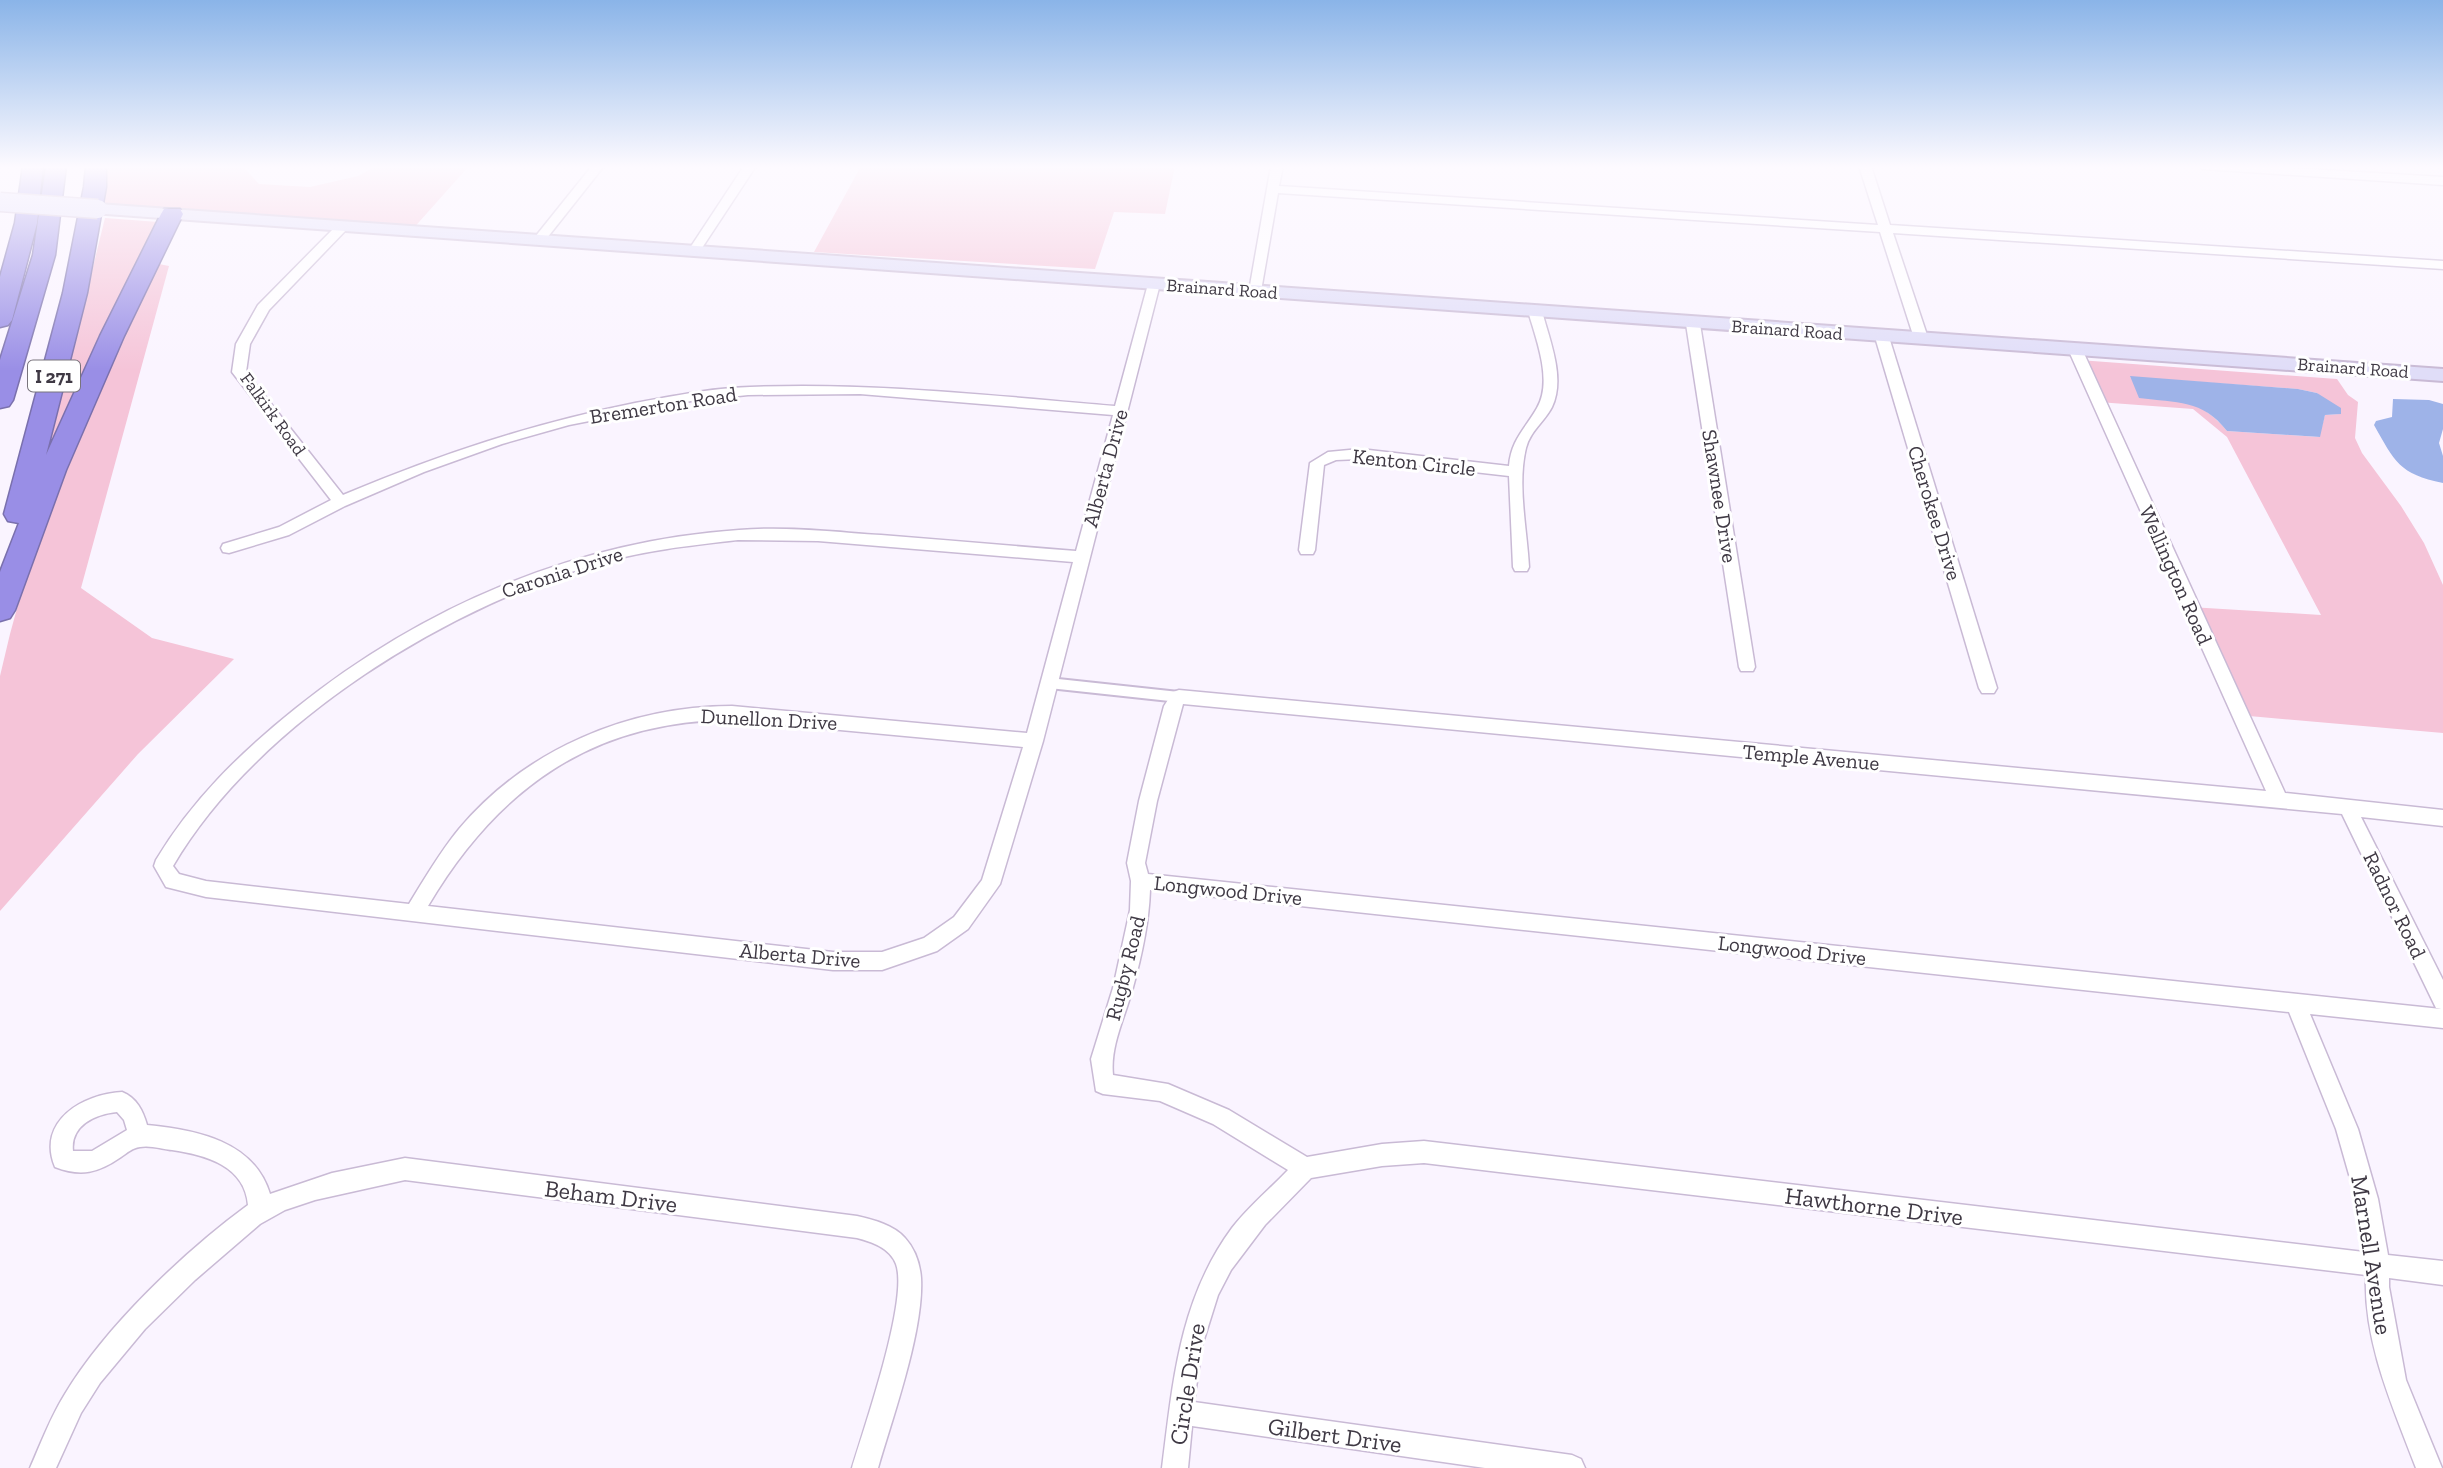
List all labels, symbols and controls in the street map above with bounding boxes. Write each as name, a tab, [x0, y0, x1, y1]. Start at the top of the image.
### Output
street label: Brainard Road	[1166, 274, 1278, 304]
street label: Brainard Road	[1731, 315, 1843, 345]
street label: Brainard Road	[2297, 353, 2409, 383]
road number: I 271	[28, 360, 80, 392]
street label: Falkirk Road	[236, 368, 311, 460]
street label: Bremerton Road	[588, 381, 739, 429]
street label: Alberta Drive	[1077, 406, 1133, 530]
street label: Shawnee Drive	[1697, 427, 1743, 565]
street label: Kenton Circle	[1351, 443, 1477, 481]
street label: Cherokee Drive	[1903, 443, 1967, 583]
street label: Wellington Road	[2134, 502, 2218, 649]
street label: Caronia Drive	[498, 541, 626, 603]
street label: Dunellon Drive	[700, 703, 838, 735]
street label: Temple Avenue	[1741, 739, 1881, 775]
street label: Radnor Road	[2358, 847, 2432, 963]
street label: Longwood Drive	[1153, 870, 1303, 910]
street label: Rugby Road	[1100, 912, 1150, 1023]
street label: Longwood Drive	[1717, 930, 1867, 970]
street label: Alberta Drive	[739, 937, 862, 973]
street label: Beham Drive	[543, 1173, 679, 1219]
street label: Marnell Avenue	[2345, 1173, 2399, 1337]
street label: Hawthorne Drive	[1783, 1181, 1965, 1231]
street label: Circle Drive	[1163, 1321, 1211, 1447]
street label: Gilbert Drive	[1266, 1411, 1404, 1459]

